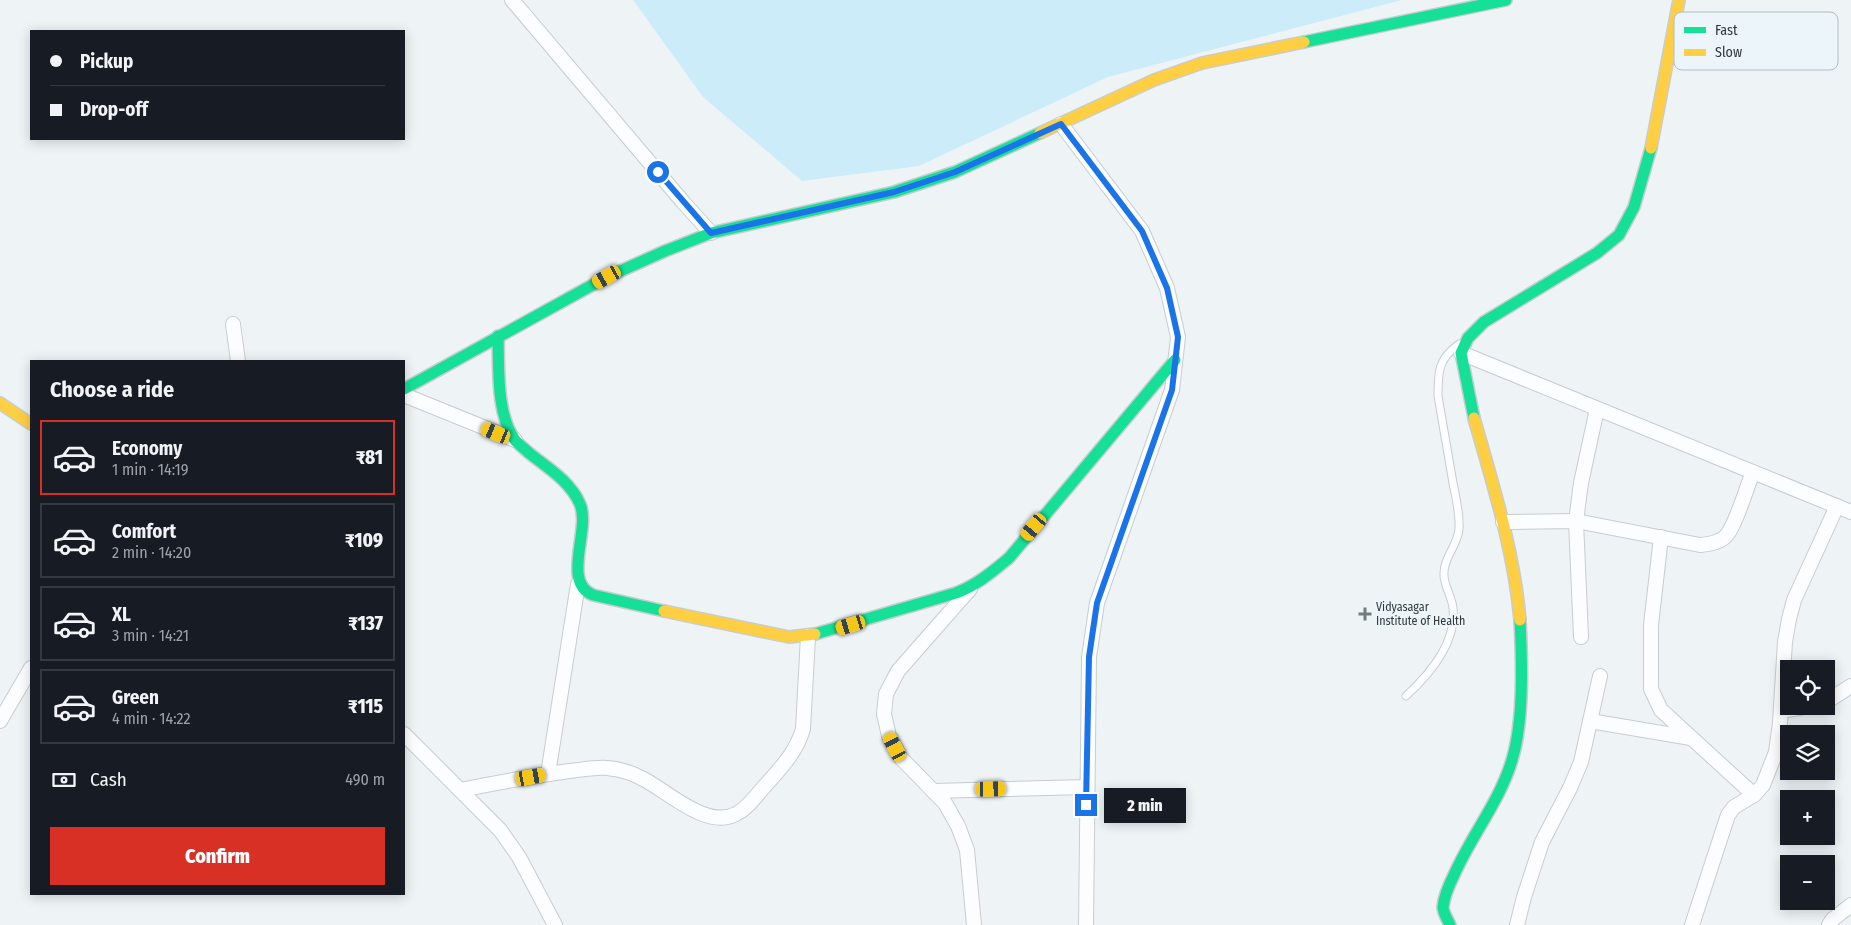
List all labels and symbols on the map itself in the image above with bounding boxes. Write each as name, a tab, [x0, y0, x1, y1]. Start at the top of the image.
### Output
legend	[1674, 12, 1838, 70]
text: Fast	[1715, 22, 1738, 39]
text: Slow	[1715, 44, 1742, 61]
route start	[647, 161, 669, 183]
car	[590, 263, 623, 291]
car	[479, 420, 512, 446]
car	[1018, 511, 1049, 543]
place label: Vidyasagar Institute of Health	[1376, 600, 1465, 628]
marker: Vidyasagar Institute of Health	[1358, 607, 1372, 621]
car	[834, 613, 867, 637]
car	[881, 730, 908, 764]
car	[514, 767, 547, 787]
car	[975, 781, 1006, 797]
callout: 2 min	[1104, 788, 1186, 822]
route end	[1075, 794, 1097, 816]

